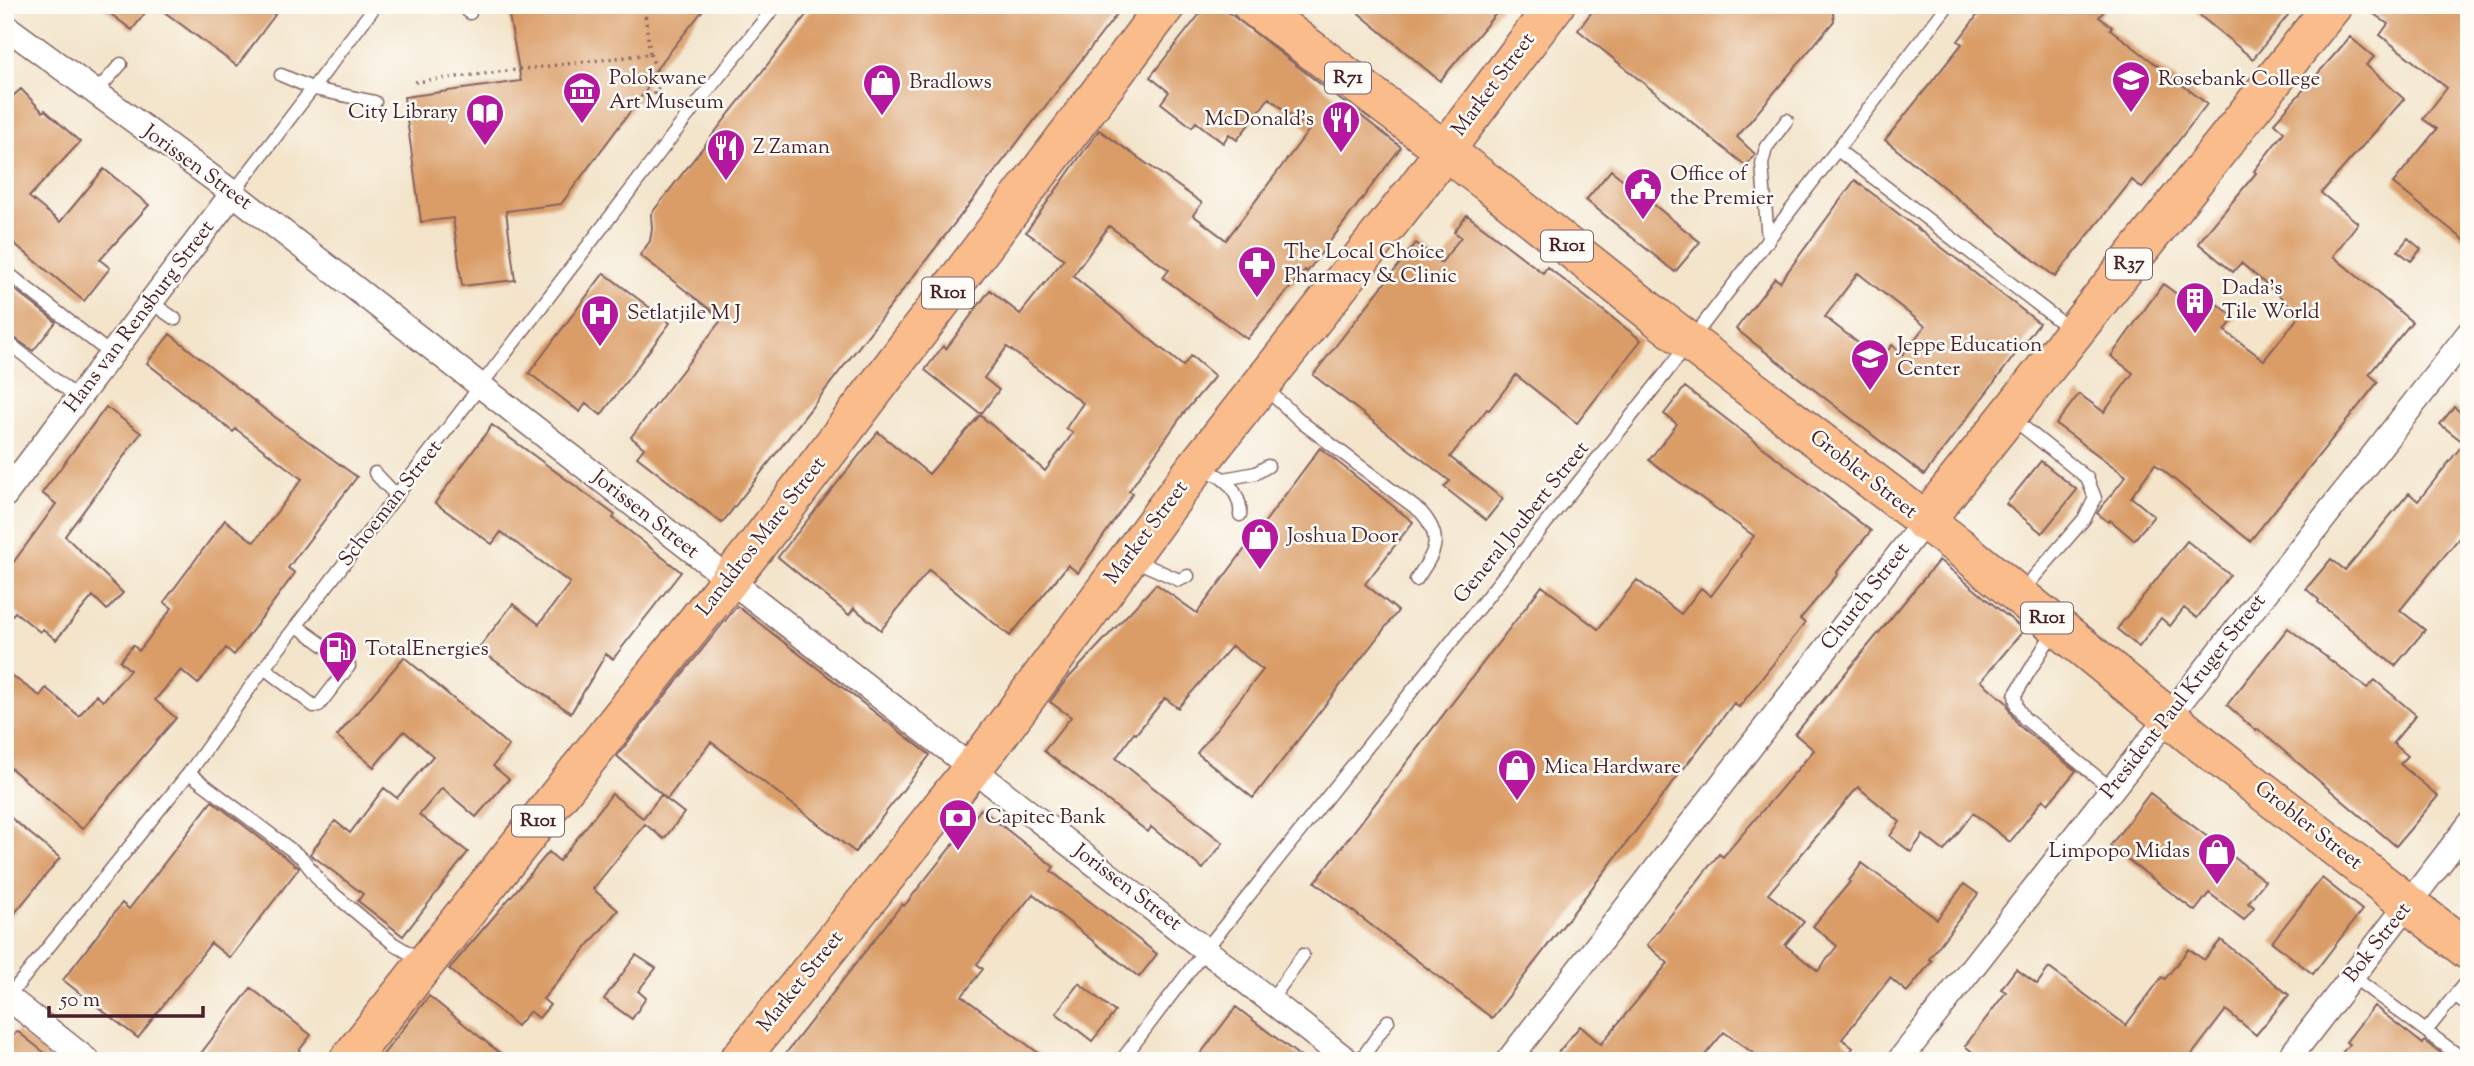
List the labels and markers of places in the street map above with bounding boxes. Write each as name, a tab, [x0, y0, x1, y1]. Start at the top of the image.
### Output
school or university icon: Rosebank College	[2110, 59, 2152, 114]
shop icon: Bradlows	[861, 62, 903, 117]
place label: Polokwane Art Museum	[609, 64, 724, 118]
place label: Rosebank College	[2158, 65, 2320, 95]
place label: Bradlows	[909, 68, 992, 98]
museum icon: Polokwane Art Museum	[561, 70, 603, 125]
library icon: City Library	[464, 92, 506, 147]
place label: City Library	[348, 98, 459, 128]
restaurant icon: McDonald's	[1320, 99, 1362, 154]
place label: McDonald's	[1205, 105, 1314, 135]
restaurant icon: Z Zaman	[705, 127, 747, 182]
place label: Z Zaman	[753, 133, 830, 163]
place label: Office of the Premier	[1670, 160, 1774, 214]
public building icon: Office of the Premier	[1622, 166, 1664, 221]
place label: The Local Choice Pharmacy & Clinic	[1284, 238, 1457, 292]
pharmacy icon: The Local Choice Pharmacy & Clinic	[1236, 244, 1278, 299]
place label: Dada's Tile World	[2222, 274, 2320, 328]
building icon: Dada's Tile World	[2174, 280, 2216, 335]
hospital icon: Setlatjile M J	[579, 293, 621, 348]
place label: Setlatjile M J	[627, 299, 741, 329]
place label: Jeppe Education Center	[1896, 331, 2042, 385]
school or university icon: Jeppe Education Center	[1849, 337, 1891, 392]
shop icon: Joshua Door	[1239, 516, 1281, 571]
place label: Joshua Door	[1286, 522, 1399, 552]
fuel station icon: TotalEnergies	[317, 629, 359, 684]
place label: TotalEnergies	[365, 635, 489, 665]
shop icon: Mica Hardware	[1496, 747, 1538, 802]
place label: Mica Hardware	[1544, 753, 1681, 783]
bank icon: Capitec Bank	[937, 797, 979, 852]
place label: Capitec Bank	[985, 803, 1107, 833]
shop icon: Limpopo Midas	[2196, 831, 2238, 886]
place label: Limpopo Midas	[2049, 837, 2190, 867]

